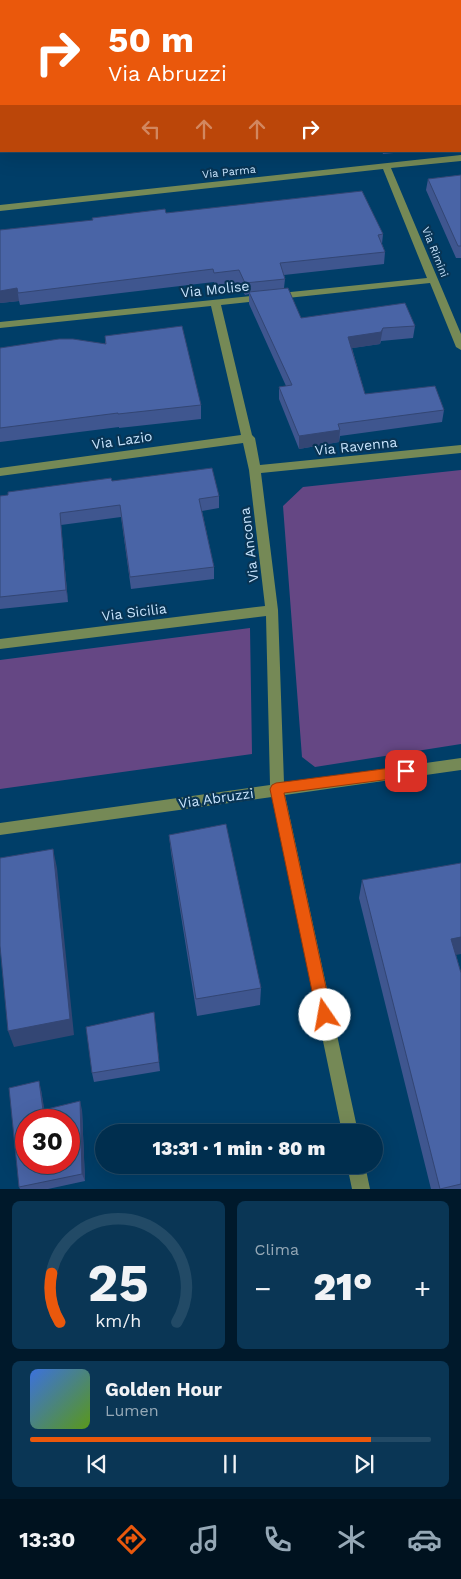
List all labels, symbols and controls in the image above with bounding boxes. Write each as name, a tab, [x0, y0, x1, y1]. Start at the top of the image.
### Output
text: 50 m	[108, 19, 194, 61]
icon: right	[25, 20, 90, 85]
text: Via Abruzzi	[108, 61, 227, 86]
icon: left	[137, 115, 165, 143]
icon: ahead	[190, 115, 218, 143]
icon: ahead	[243, 115, 271, 143]
icon: right	[296, 115, 324, 143]
street label: Via Parma	[202, 163, 256, 181]
street label: Via Rimini	[419, 225, 451, 279]
street label: Via Molise	[180, 277, 250, 301]
street label: Via Lazio	[91, 428, 153, 452]
street label: Via Ravenna	[314, 434, 398, 458]
street label: Via Ancona	[236, 507, 262, 583]
street label: Via Sicilia	[101, 600, 167, 624]
pin	[385, 750, 427, 792]
icon: arrive	[392, 757, 420, 785]
street label: Via Abruzzi	[177, 785, 255, 811]
position arrow	[298, 988, 350, 1040]
speed limit sign: 30	[15, 1109, 80, 1174]
text: 13:31 · 1 min · 80 m	[153, 1137, 325, 1160]
text: Clima	[255, 1240, 299, 1259]
text: 25	[88, 1253, 149, 1314]
text: 21°	[313, 1265, 372, 1309]
text: −	[255, 1272, 271, 1305]
text: +	[414, 1272, 431, 1305]
text: km/h	[95, 1310, 141, 1331]
text: Golden Hour	[105, 1378, 222, 1401]
text: Lumen	[105, 1401, 159, 1420]
icon: previous	[83, 1450, 111, 1478]
icon: pause	[216, 1450, 244, 1478]
icon: next	[350, 1450, 378, 1478]
icon: directions	[114, 1522, 149, 1557]
icon: music	[187, 1522, 222, 1557]
icon: phone	[260, 1522, 295, 1557]
icon: climate	[334, 1522, 369, 1557]
icon: car	[407, 1522, 442, 1557]
text: 13:30	[19, 1527, 76, 1552]

